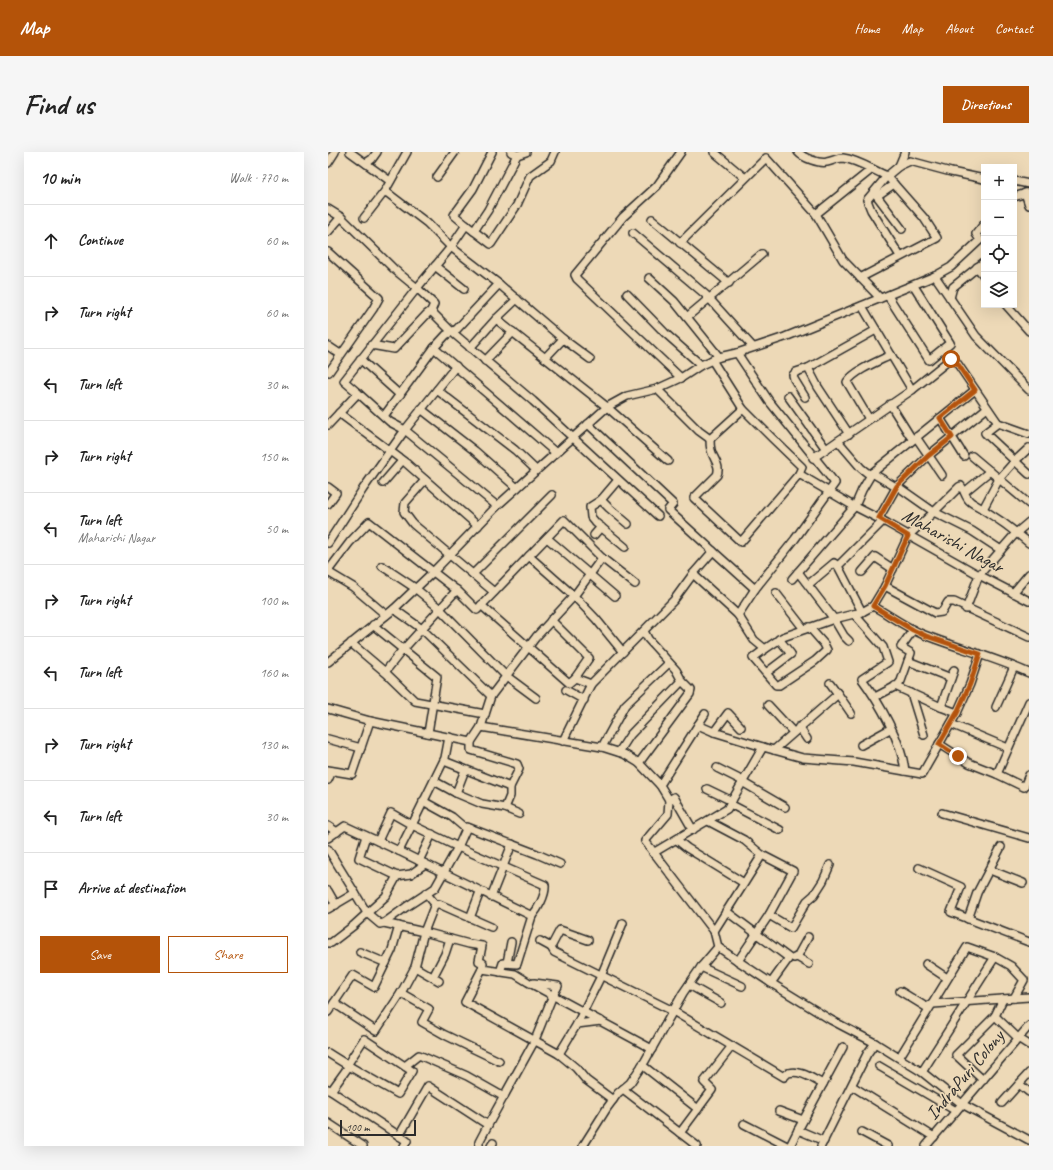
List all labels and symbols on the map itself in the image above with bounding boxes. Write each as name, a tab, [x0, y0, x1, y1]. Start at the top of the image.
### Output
route start	[942, 350, 960, 368]
street label: Maharishi Nagar	[898, 503, 1010, 580]
route end	[949, 747, 967, 765]
street label: IndraPuri Colony	[920, 1024, 1011, 1125]
scale bar	[340, 1118, 416, 1137]

